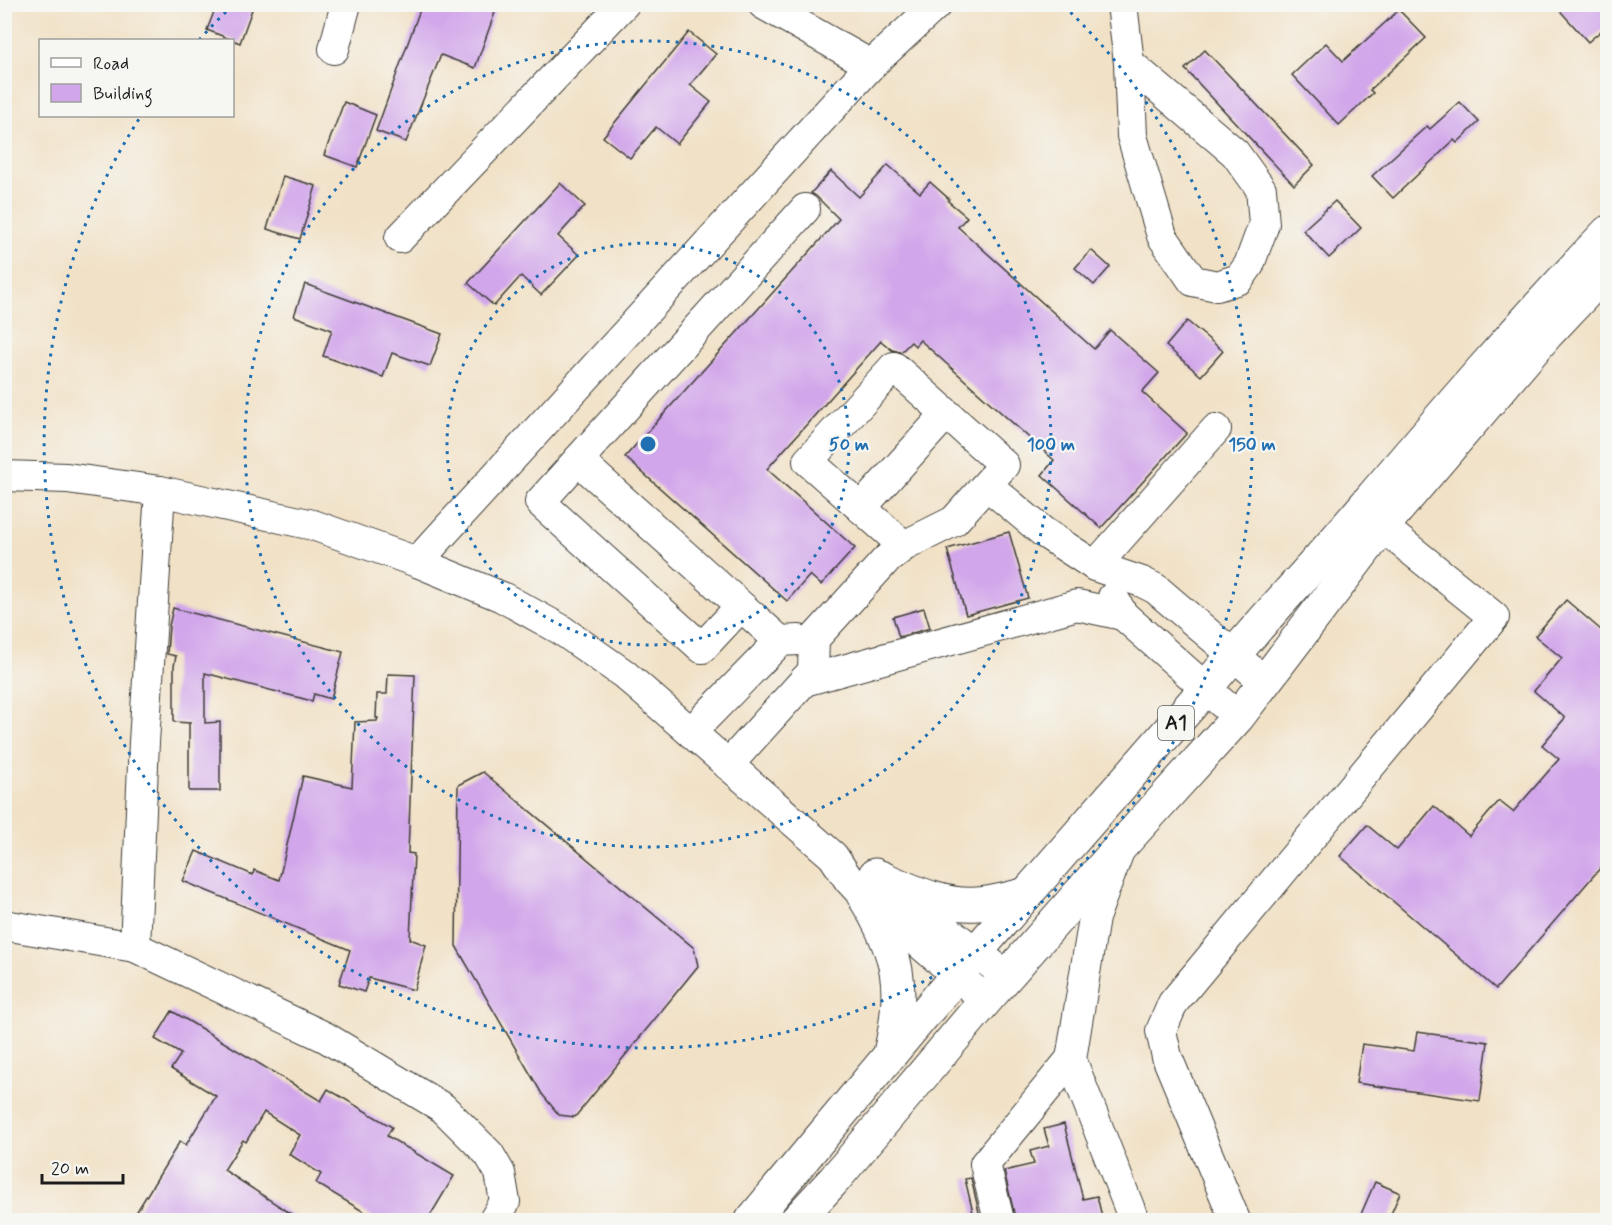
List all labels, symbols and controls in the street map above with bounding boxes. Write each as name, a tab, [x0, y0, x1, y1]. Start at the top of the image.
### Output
legend	[39, 39, 234, 117]
text: Road	[93, 52, 129, 76]
text: Building	[93, 82, 153, 108]
text: 50 m	[829, 433, 869, 457]
text: 100 m	[1027, 433, 1075, 457]
text: 150 m	[1228, 433, 1276, 457]
centre of rings	[638, 434, 658, 454]
road number: A1	[1158, 706, 1194, 740]
scale bar	[42, 1147, 123, 1185]
text: 20 m	[51, 1157, 89, 1181]

